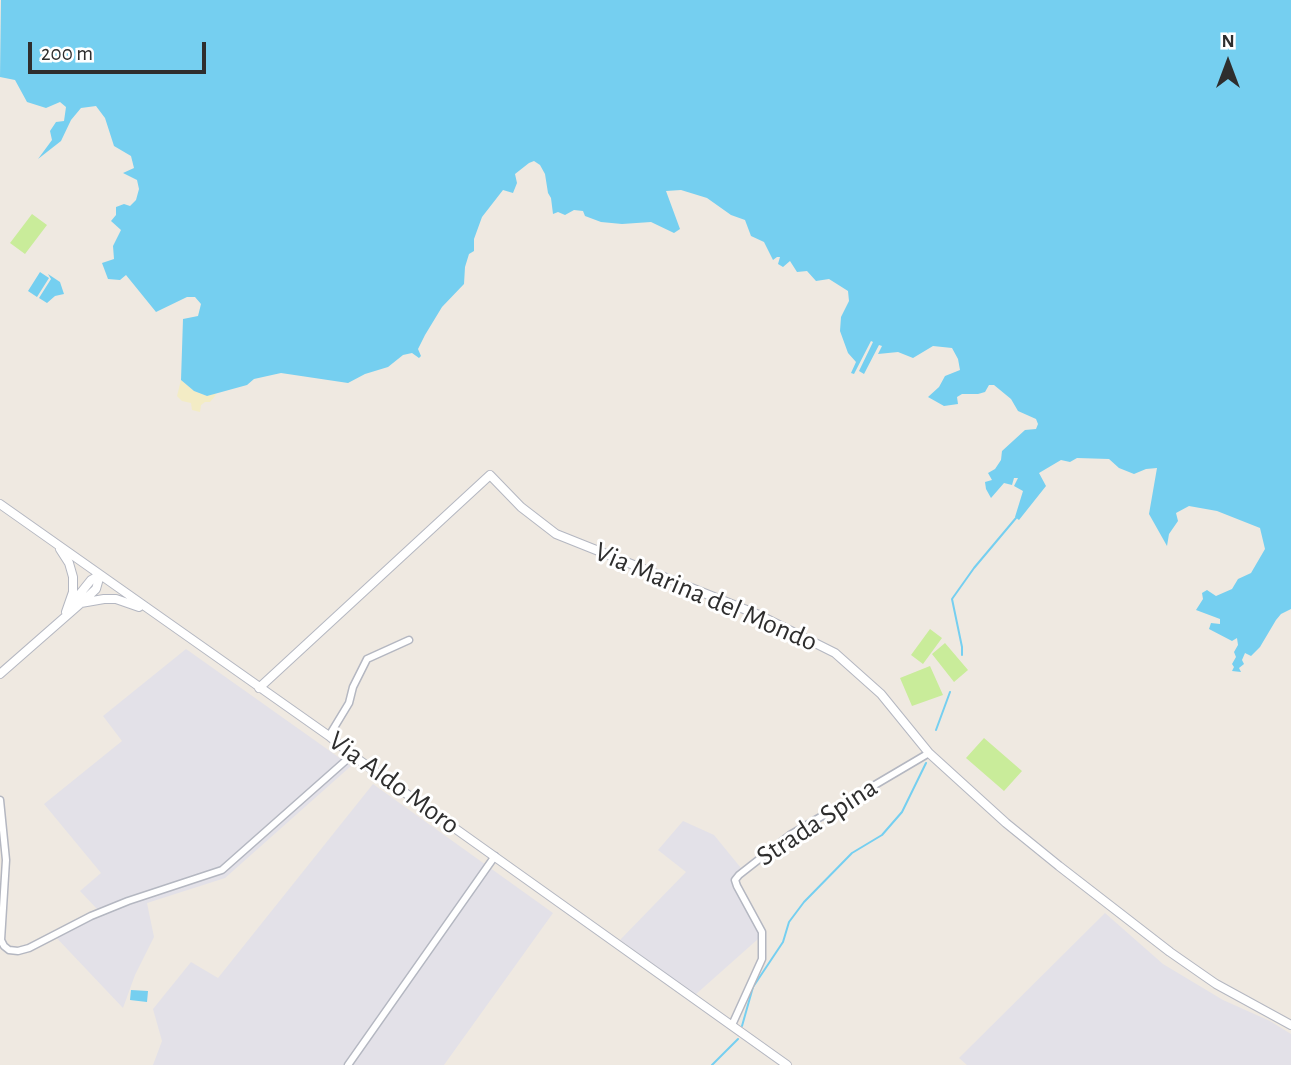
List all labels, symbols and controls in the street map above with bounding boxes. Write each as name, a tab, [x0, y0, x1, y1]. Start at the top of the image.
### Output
scale bar	[32, 28, 210, 72]
north arrow	[1193, 28, 1263, 98]
text: N	[1221, 32, 1235, 51]
text: 200 m	[41, 43, 93, 64]
street label: Via Marina del Mondo	[589, 535, 823, 659]
street label: Via Aldo Moro	[322, 724, 466, 842]
street label: Strada Spina	[750, 770, 884, 874]

